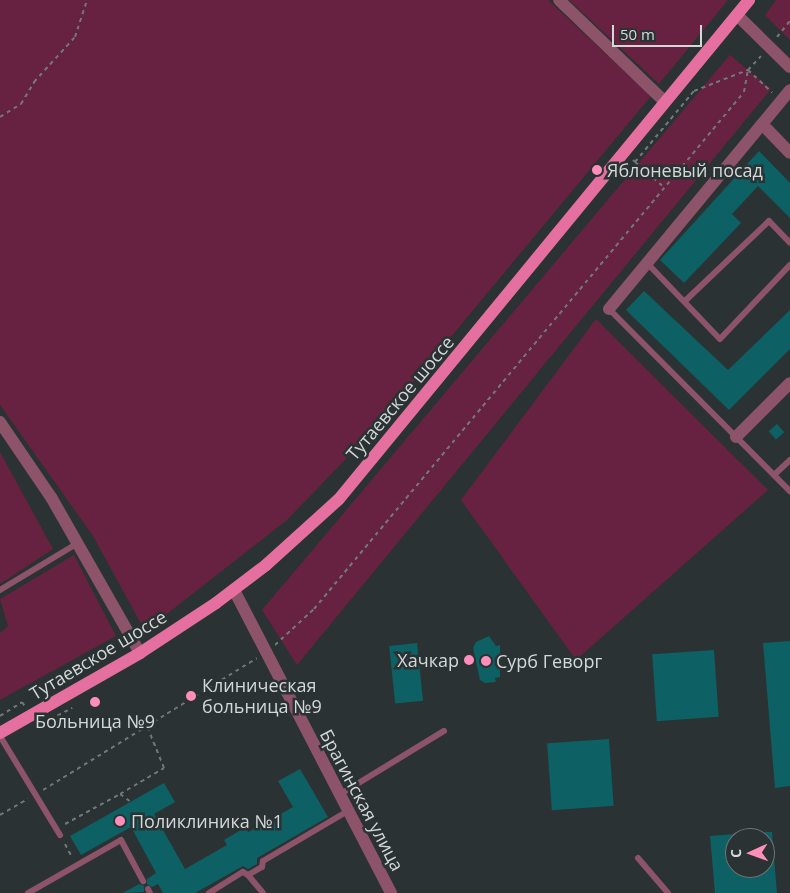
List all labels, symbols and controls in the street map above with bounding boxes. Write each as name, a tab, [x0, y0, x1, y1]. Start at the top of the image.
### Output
scale bar	[615, 15, 705, 47]
text: 50 m	[620, 24, 655, 44]
place label: Яблоневый посад	[607, 159, 763, 181]
marker: Яблоневый посад	[591, 164, 603, 176]
street label: Тутаевское шоссе	[342, 331, 458, 465]
street label: Тутаевское шоссе	[26, 606, 170, 704]
place label: Хачкар	[397, 649, 459, 671]
place label: Сурб Геворг	[496, 650, 602, 672]
marker: Хачкар	[463, 654, 475, 666]
marker: Сурб Геворг	[480, 655, 492, 667]
place label: Клиническая больница №9	[202, 675, 322, 718]
marker: Клиническая больница №9	[184, 689, 198, 703]
marker: Больница №9	[89, 696, 101, 708]
place label: Больница №9	[35, 710, 155, 732]
street label: Брагинская улица	[316, 726, 408, 874]
place label: Поликлиника №1	[131, 810, 283, 832]
marker: Поликлиника №1	[113, 814, 127, 828]
north arrow	[725, 828, 775, 878]
text: С	[726, 849, 745, 858]

